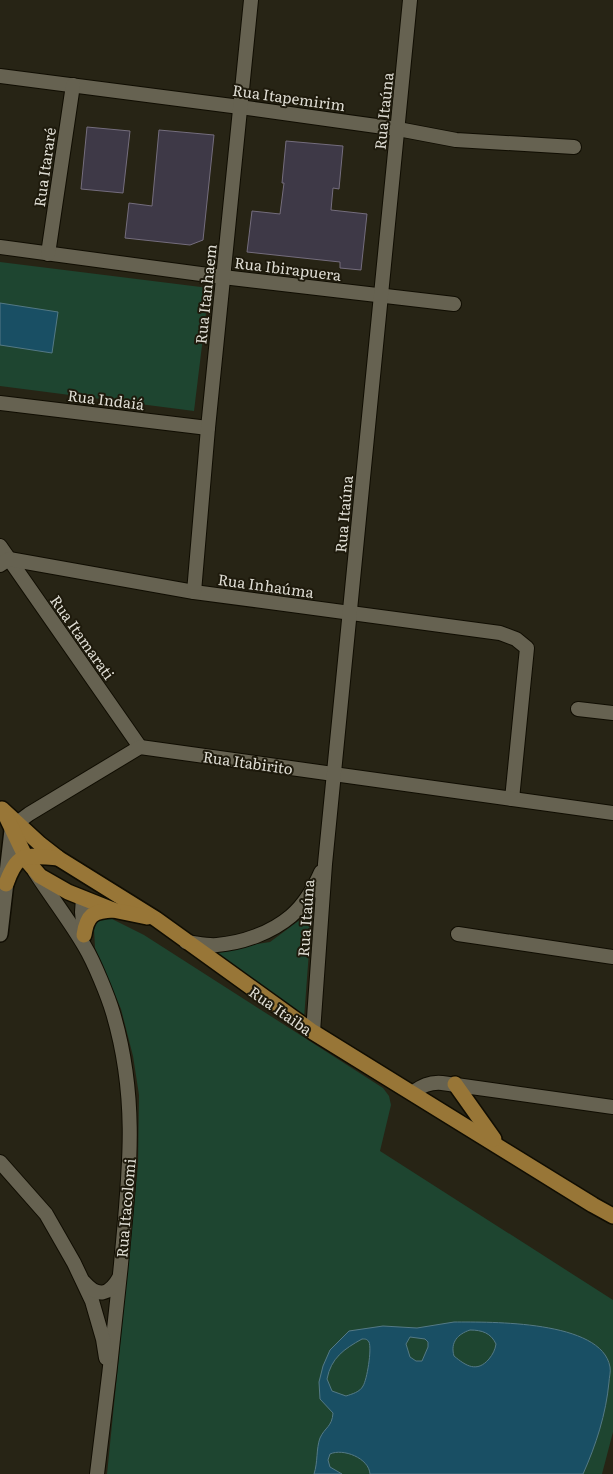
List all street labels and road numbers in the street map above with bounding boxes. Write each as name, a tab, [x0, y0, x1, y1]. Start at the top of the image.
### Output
street label: Rua Itaúna	[367, 70, 399, 151]
street label: Rua Itapemirim	[231, 78, 347, 116]
street label: Rua Itararé	[27, 125, 61, 208]
street label: Rua Itanhaem	[188, 242, 222, 345]
street label: Rua Ibirapuera	[233, 250, 344, 286]
street label: Rua Indaiá	[66, 383, 147, 415]
street label: Rua Itaúna	[328, 473, 358, 554]
street label: Rua Inhaúma	[217, 567, 316, 603]
street label: Rua Itamarati	[45, 590, 121, 684]
street label: Rua Itabirito	[201, 744, 295, 780]
street label: Rua Itaúna	[291, 877, 319, 958]
street label: Rua Itaiba	[245, 980, 318, 1041]
street label: Rua Itacolomi	[109, 1157, 141, 1259]

